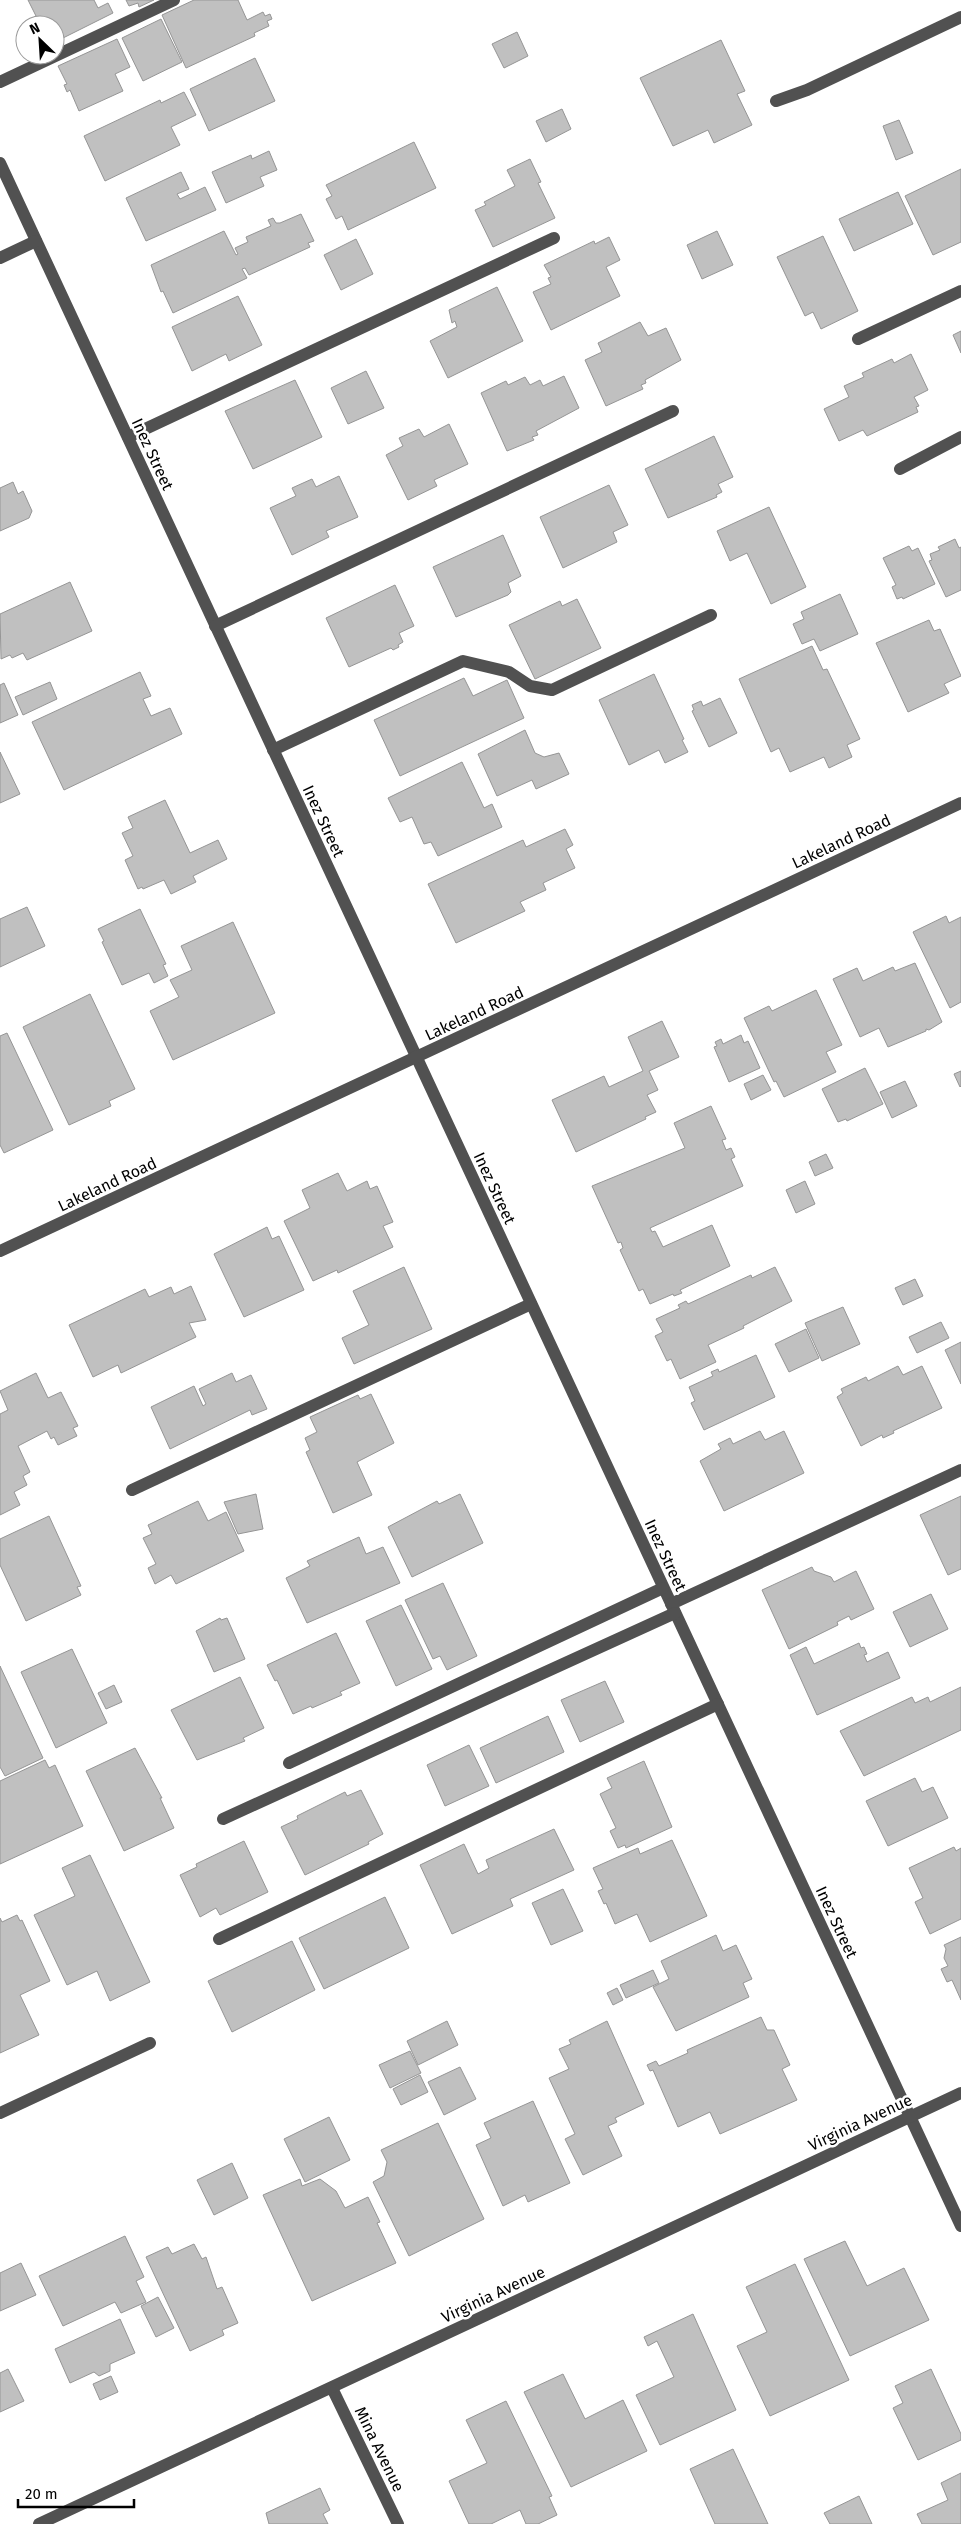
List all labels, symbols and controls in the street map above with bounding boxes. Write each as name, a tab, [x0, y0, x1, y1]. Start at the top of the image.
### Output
north arrow	[15, 15, 65, 65]
text: N	[27, 19, 43, 38]
street label: Inez Street	[128, 415, 178, 493]
street label: Inez Street	[299, 782, 349, 860]
street label: Lakeland Road	[789, 810, 894, 873]
street label: Lakeland Road	[422, 982, 527, 1045]
street label: Inez Street	[470, 1149, 520, 1227]
street label: Lakeland Road	[55, 1153, 160, 1216]
street label: Inez Street	[641, 1516, 691, 1594]
street label: Inez Street	[812, 1883, 862, 1961]
street label: Virginia Avenue	[805, 2090, 915, 2155]
street label: Virginia Avenue	[438, 2262, 548, 2327]
street label: Mina Avenue	[351, 2404, 408, 2495]
scale bar	[18, 2476, 134, 2508]
text: 20 m	[25, 2485, 58, 2503]

